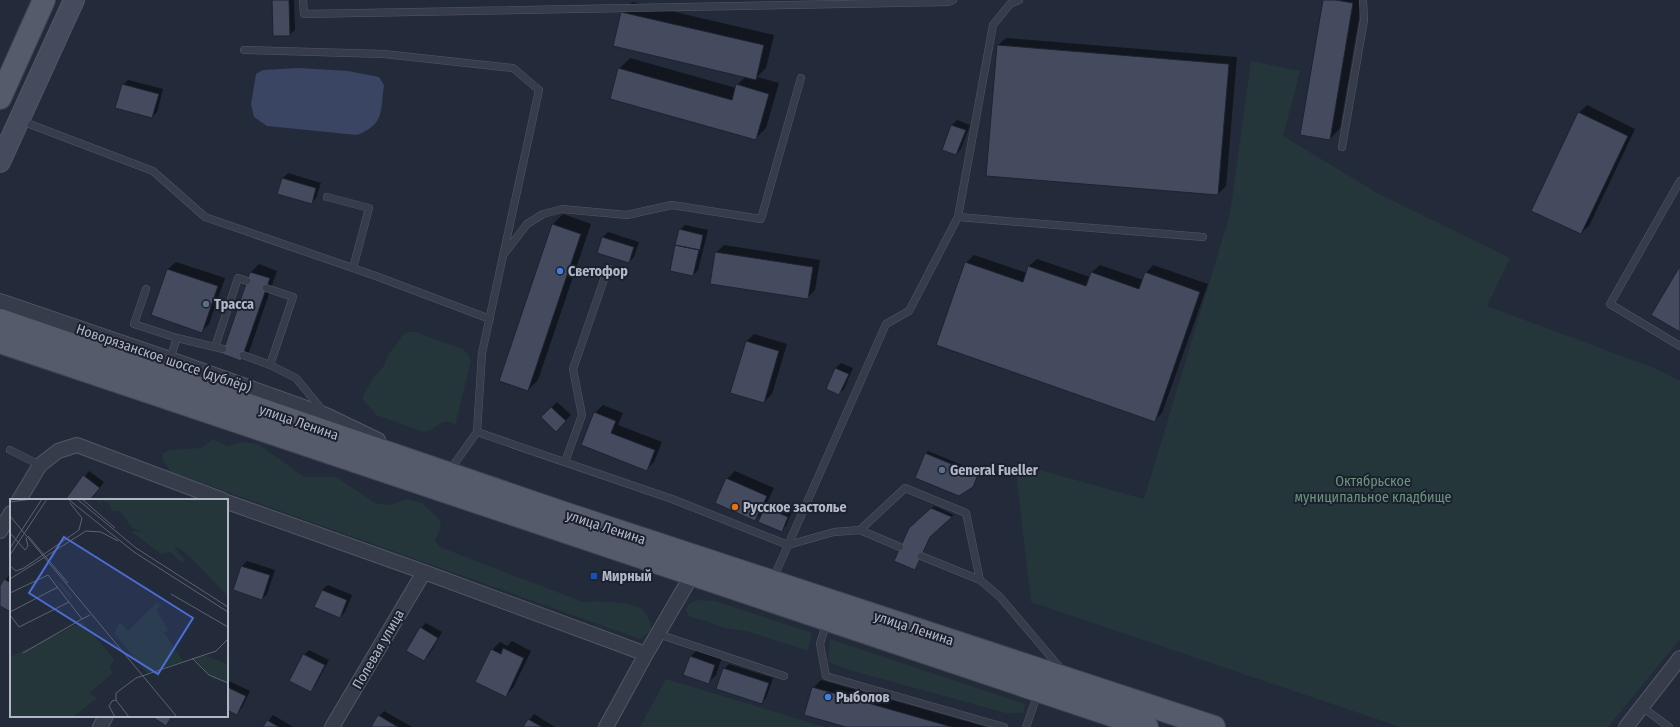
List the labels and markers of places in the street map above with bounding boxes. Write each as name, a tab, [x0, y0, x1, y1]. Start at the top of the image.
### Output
place label: Светофор	[568, 263, 628, 280]
marker: Светофор	[555, 266, 565, 276]
place label: Трасса	[214, 296, 254, 313]
marker: Трасса	[201, 299, 211, 309]
place label: General Fueller	[950, 462, 1039, 479]
marker: General Fueller	[937, 465, 947, 475]
place label: Русское застолье	[743, 499, 847, 516]
marker: Русское застолье	[730, 502, 740, 512]
place label: Мирный	[602, 568, 652, 585]
marker: Мирный	[589, 571, 599, 581]
place label: Рыболов	[836, 689, 890, 706]
marker: Рыболов	[823, 692, 833, 702]

